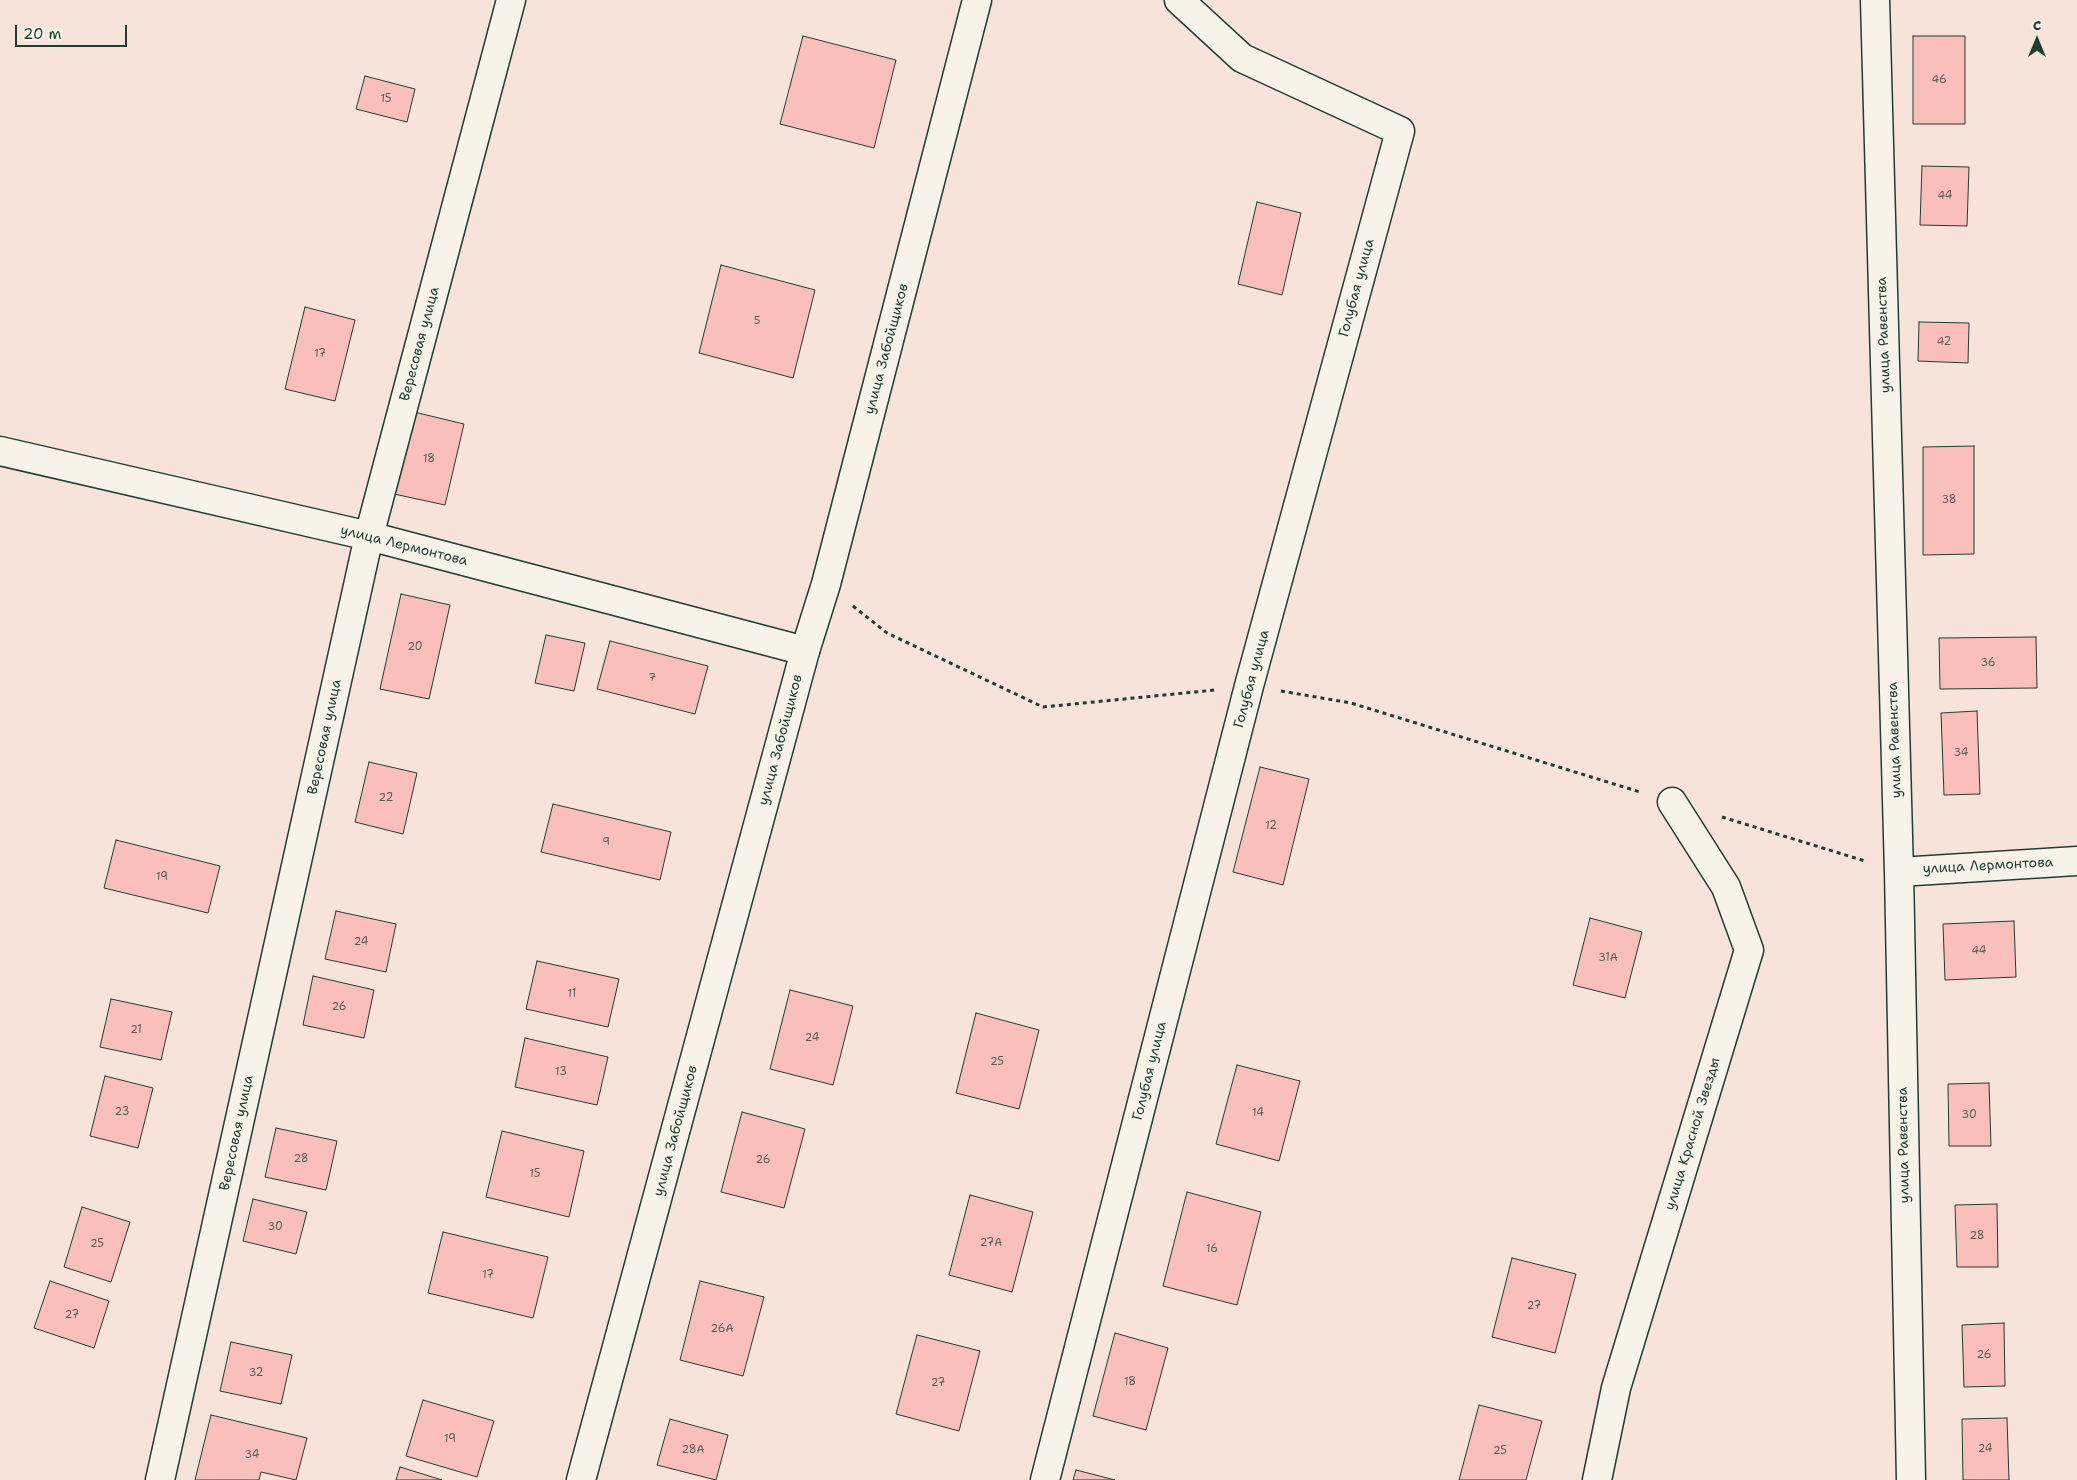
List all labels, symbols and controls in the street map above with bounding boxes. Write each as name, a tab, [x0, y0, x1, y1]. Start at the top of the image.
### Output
scale bar	[18, 15, 130, 47]
north arrow	[2012, 15, 2062, 65]
text: С	[2033, 16, 2041, 34]
text: 20 m	[23, 24, 62, 44]
house number: 46	[1931, 73, 1947, 87]
house number: 15	[380, 92, 392, 106]
house number: 44	[1937, 189, 1953, 203]
street label: Голубая улица	[1336, 237, 1378, 339]
street label: улица Равенства	[1874, 277, 1894, 393]
street label: улица Забойщиков	[861, 282, 913, 416]
street label: Вересовая улица	[397, 285, 443, 403]
house number: 5	[754, 314, 760, 328]
house number: 42	[1937, 335, 1951, 349]
house number: 17	[314, 347, 326, 361]
house number: 18	[423, 452, 435, 466]
house number: 38	[1941, 493, 1957, 507]
street label: улица Лермонтова	[339, 522, 469, 570]
street label: Голубая улица	[1231, 628, 1273, 730]
house number: 20	[407, 640, 423, 654]
house number: 36	[1980, 656, 1996, 670]
house number: 7	[648, 671, 656, 685]
street label: улица Забойщиков	[755, 673, 807, 807]
street label: Вересовая улица	[305, 678, 345, 796]
street label: улица Равенства	[1885, 682, 1905, 798]
house number: 34	[1954, 746, 1968, 760]
house number: 22	[379, 791, 393, 805]
house number: 12	[1265, 819, 1277, 833]
house number: 9	[602, 835, 610, 849]
street label: улица Лермонтова	[1922, 854, 2054, 878]
house number: 19	[156, 870, 168, 884]
house number: 24	[354, 935, 368, 949]
house number: 44	[1971, 944, 1987, 958]
house number: 31А	[1598, 951, 1618, 965]
house number: 11	[568, 987, 576, 1001]
house number: 26	[332, 1000, 346, 1014]
street label: Голубая улица	[1130, 1020, 1170, 1122]
house number: 21	[130, 1023, 142, 1037]
house number: 24	[805, 1031, 819, 1045]
house number: 25	[990, 1055, 1004, 1069]
street label: улица Красной Звезды	[1662, 1056, 1724, 1212]
street label: улица Забойщиков	[650, 1064, 702, 1198]
house number: 13	[555, 1065, 567, 1079]
street label: Вересовая улица	[217, 1074, 257, 1192]
street label: улица Равенства	[1895, 1087, 1913, 1203]
house number: 23	[115, 1105, 129, 1119]
house number: 14	[1252, 1106, 1264, 1120]
house number: 30	[1961, 1108, 1977, 1122]
house number: 28	[293, 1152, 309, 1166]
house number: 26	[756, 1153, 770, 1167]
house number: 15	[529, 1167, 541, 1181]
house number: 30	[267, 1220, 283, 1234]
house number: 28	[1969, 1229, 1985, 1243]
house number: 27А	[980, 1236, 1002, 1250]
house number: 25	[90, 1237, 104, 1251]
house number: 16	[1206, 1242, 1218, 1256]
house number: 17	[482, 1268, 494, 1282]
house number: 27	[1527, 1299, 1541, 1313]
house number: 27	[65, 1308, 79, 1322]
house number: 26А	[711, 1322, 733, 1336]
house number: 26	[1977, 1348, 1991, 1362]
house number: 32	[249, 1366, 263, 1380]
house number: 18	[1124, 1375, 1136, 1389]
house number: 27	[931, 1376, 945, 1390]
house number: 19	[444, 1432, 456, 1446]
house number: 24	[1978, 1442, 1992, 1456]
house number: 28А	[681, 1443, 705, 1457]
house number: 25	[1493, 1444, 1507, 1458]
house number: 34	[245, 1448, 259, 1462]

